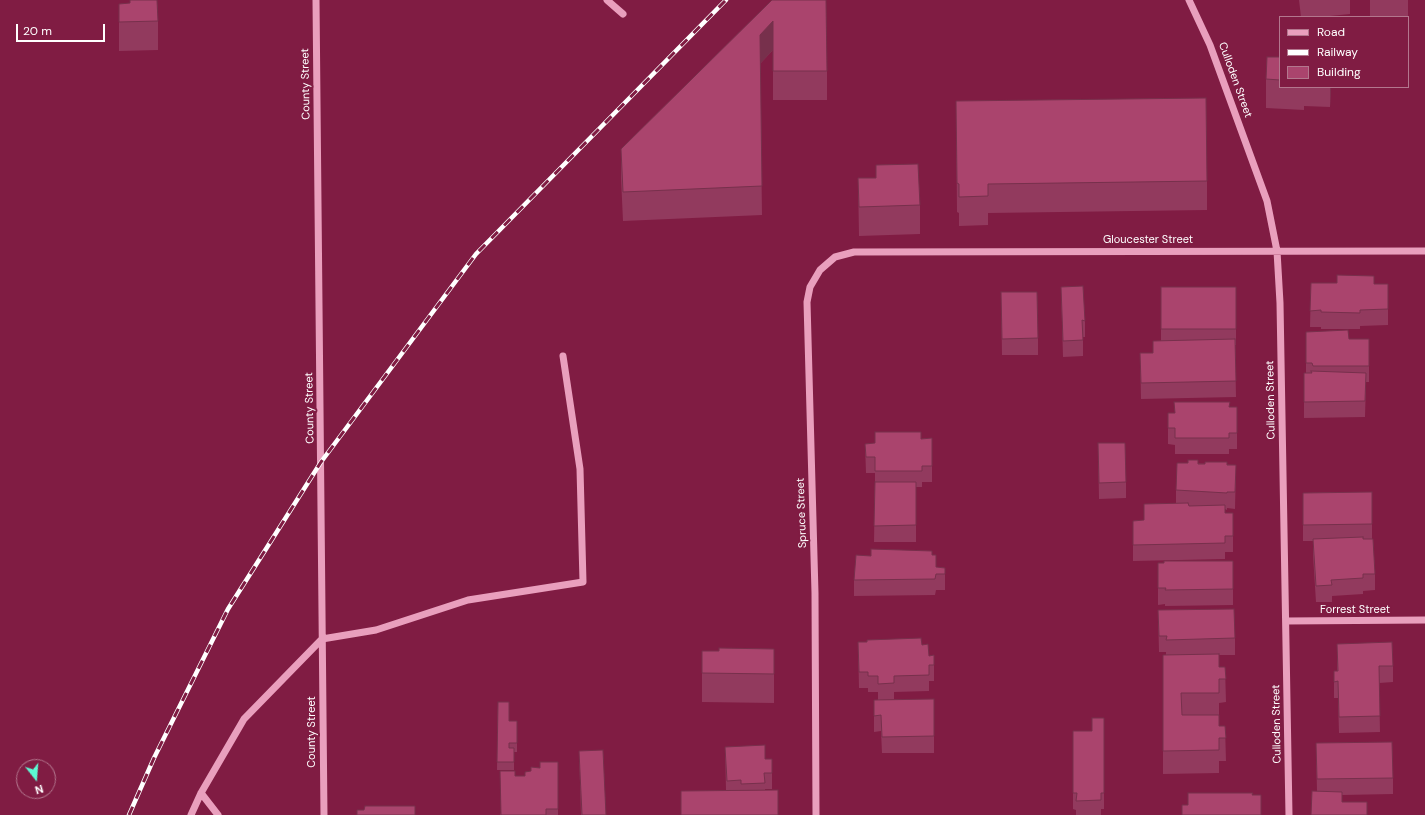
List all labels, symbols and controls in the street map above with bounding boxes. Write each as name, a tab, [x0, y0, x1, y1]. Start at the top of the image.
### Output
scale bar	[18, 16, 107, 42]
legend	[1279, 16, 1409, 88]
text: 20 m	[23, 23, 52, 39]
text: Road	[1317, 24, 1345, 40]
street label: Culloden Street	[1215, 41, 1255, 119]
text: Railway	[1317, 44, 1358, 60]
street label: County Street	[299, 48, 313, 120]
text: Building	[1317, 64, 1361, 80]
street label: Gloucester Street	[1103, 233, 1193, 247]
street label: Culloden Street	[1264, 360, 1278, 440]
street label: County Street	[303, 372, 317, 444]
street label: Spruce Street	[794, 478, 810, 548]
street label: Forrest Street	[1320, 603, 1390, 617]
street label: Culloden Street	[1270, 684, 1284, 764]
street label: County Street	[305, 696, 319, 768]
north arrow	[16, 759, 56, 799]
text: N	[33, 782, 45, 797]

